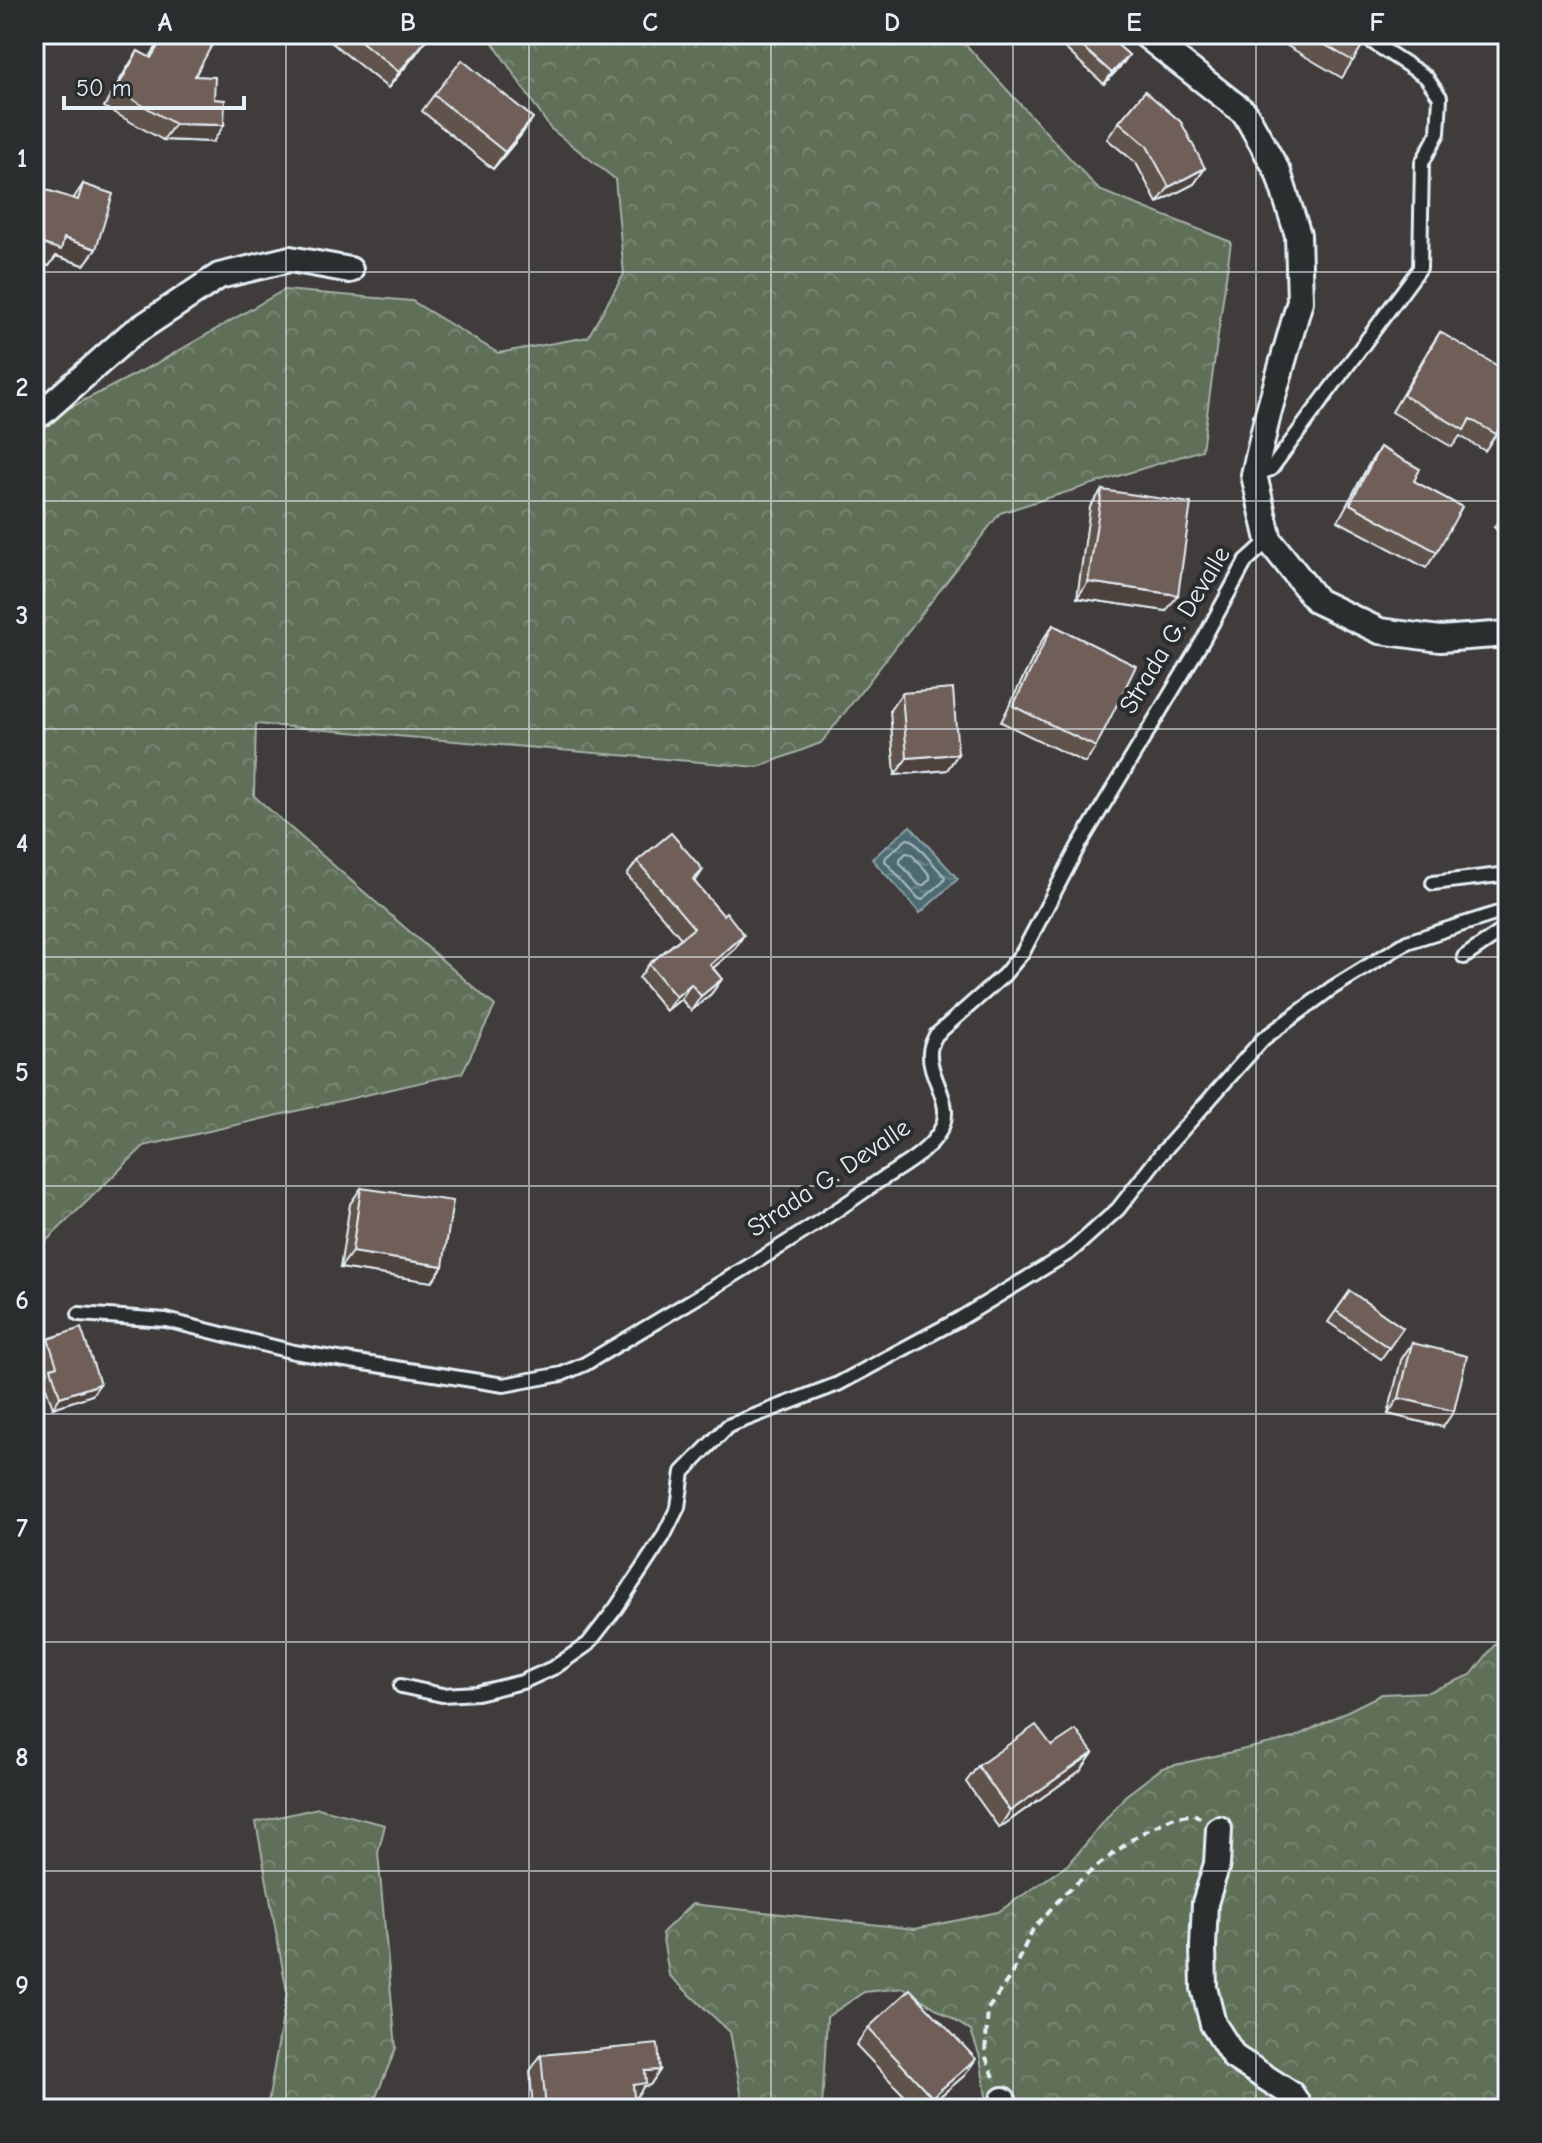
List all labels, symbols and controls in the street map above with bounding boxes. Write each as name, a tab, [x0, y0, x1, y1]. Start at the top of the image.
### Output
text: A	[158, 8, 173, 38]
text: B	[400, 8, 416, 38]
text: C	[642, 8, 658, 38]
text: D	[884, 8, 900, 38]
text: E	[1126, 8, 1142, 38]
text: F	[1369, 8, 1385, 38]
scale bar	[64, 60, 244, 110]
text: 50 m	[76, 74, 132, 102]
text: 1	[17, 144, 27, 174]
text: 2	[16, 373, 28, 403]
street label: Strada G. Devalle	[1113, 541, 1237, 719]
text: 3	[16, 601, 28, 631]
text: 4	[16, 829, 28, 859]
text: 5	[15, 1058, 29, 1088]
street label: Strada G. Devalle	[742, 1113, 916, 1243]
text: 6	[15, 1286, 29, 1316]
text: 7	[16, 1514, 28, 1544]
text: 8	[15, 1743, 29, 1773]
text: 9	[15, 1971, 29, 2001]

